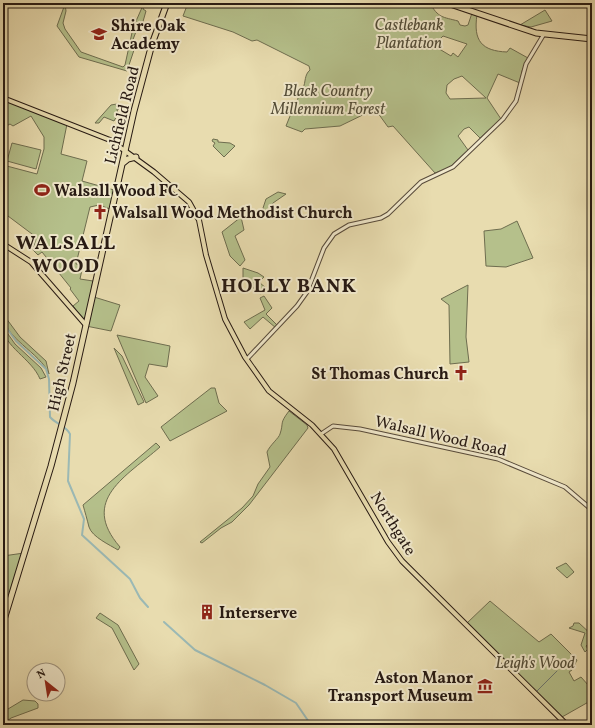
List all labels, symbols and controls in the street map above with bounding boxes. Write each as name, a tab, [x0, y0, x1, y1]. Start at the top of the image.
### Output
park label: Castlebank Plantation	[375, 15, 444, 55]
place label: Shire Oak Academy	[111, 16, 186, 56]
school or university icon: Shire Oak Academy	[90, 25, 108, 43]
street label: Lichfield Road	[100, 64, 146, 167]
park label: Black Country Millennium Forest	[270, 81, 386, 121]
sports icon: Walsall Wood FC	[33, 181, 51, 199]
place label: Walsall Wood FC	[54, 181, 178, 203]
church icon: Walsall Wood Methodist Church	[91, 203, 109, 221]
place label: Walsall Wood Methodist Church	[112, 203, 353, 225]
district label: WALSALL WOOD	[16, 230, 116, 281]
district label: HOLLY BANK	[221, 273, 357, 301]
street label: High Street	[43, 331, 83, 414]
place label: St Thomas Church	[311, 364, 449, 386]
church icon: St Thomas Church	[452, 364, 470, 382]
street label: Walsall Wood Road	[372, 411, 509, 463]
street label: Northgate	[364, 488, 420, 560]
building icon: Interserve	[198, 603, 216, 621]
place label: Interserve	[219, 603, 297, 625]
park label: Leigh's Wood	[495, 653, 575, 675]
north arrow	[26, 662, 66, 702]
text: N	[35, 666, 49, 683]
place label: Aston Manor Transport Museum	[328, 668, 473, 708]
museum icon: Aston Manor Transport Museum	[476, 677, 494, 695]

